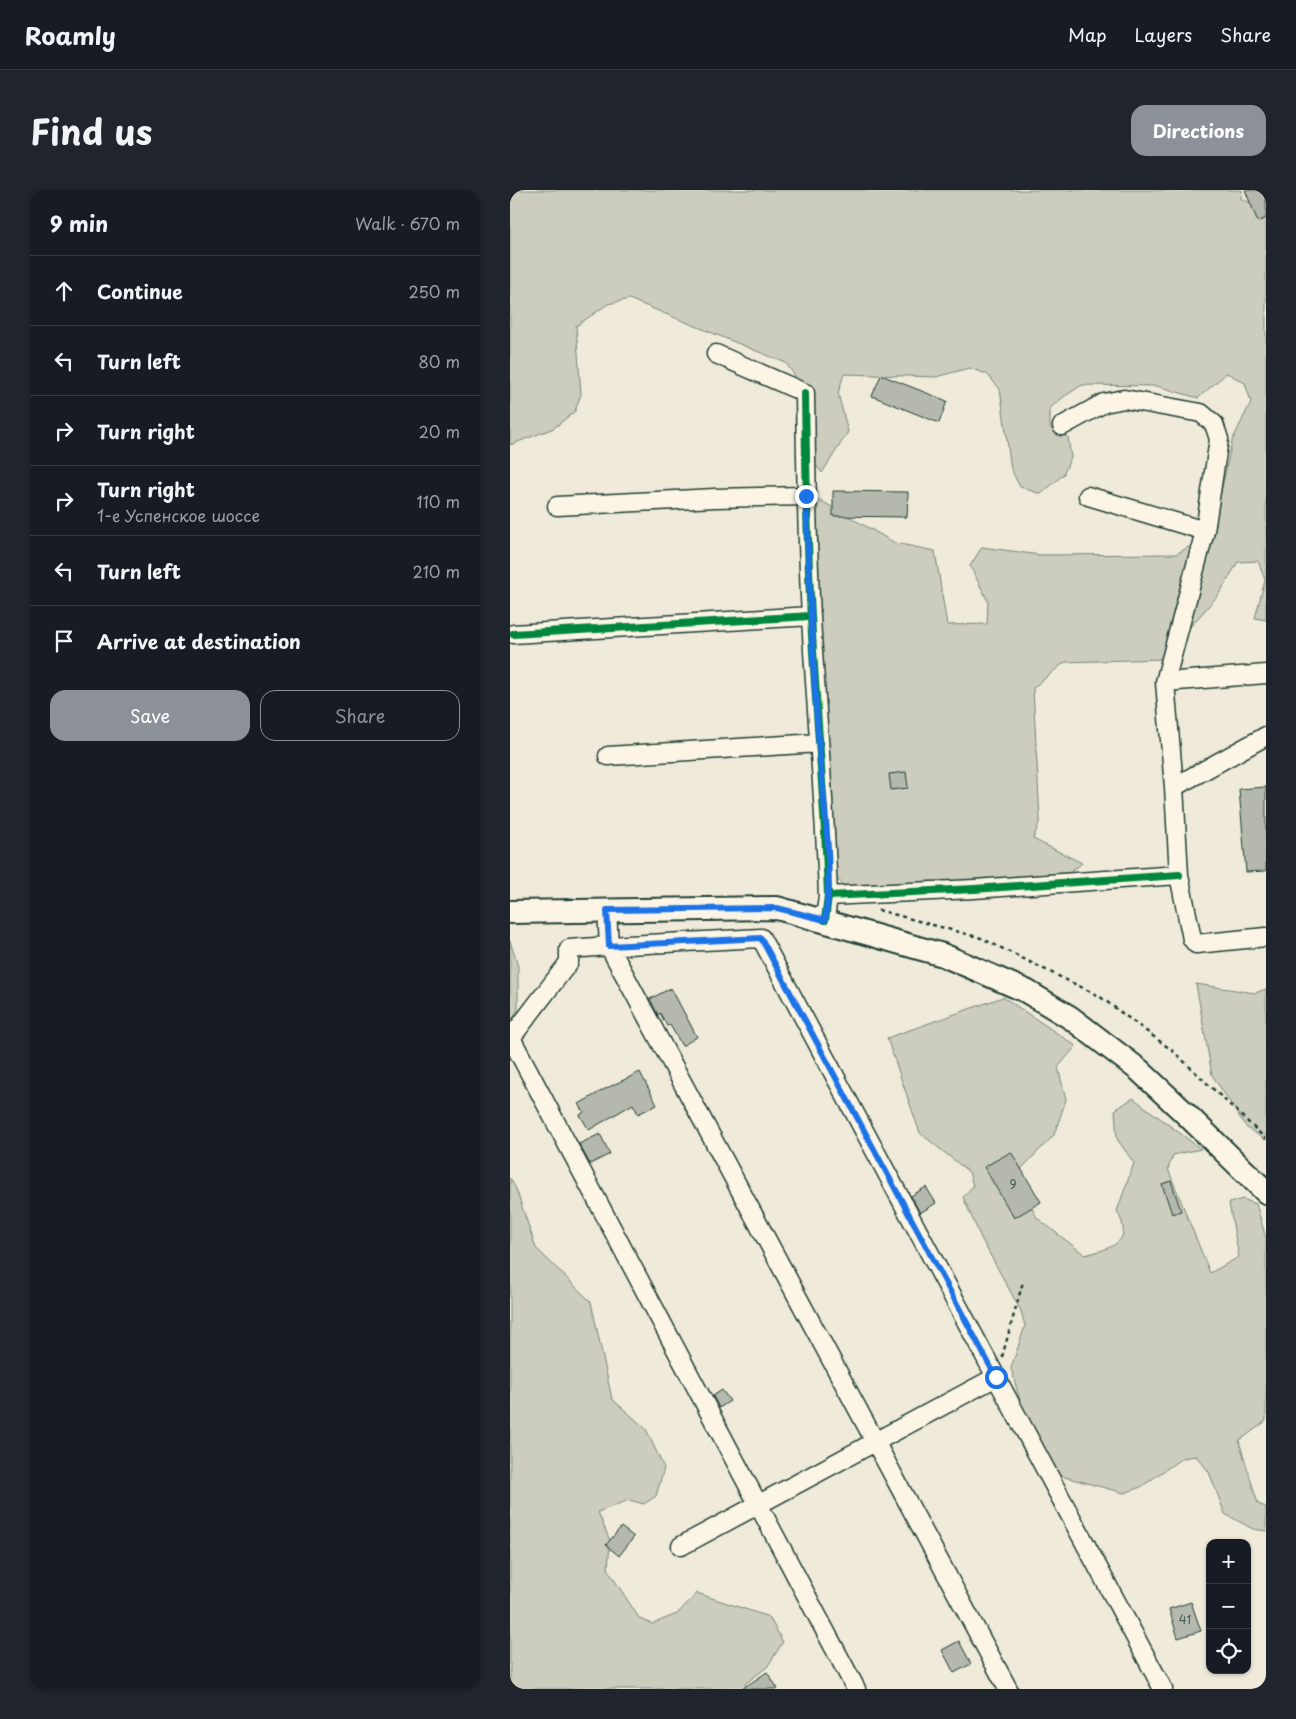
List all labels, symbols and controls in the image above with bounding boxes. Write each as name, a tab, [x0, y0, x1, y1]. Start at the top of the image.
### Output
text: Roamly	[25, 17, 116, 53]
text: Map	[1068, 21, 1107, 48]
text: Layers	[1135, 21, 1192, 48]
text: Share	[1220, 21, 1271, 48]
text: Find us	[30, 104, 152, 157]
button: Directions	[1131, 105, 1266, 156]
text: 9 min	[50, 207, 108, 239]
text: Walk · 670 m	[355, 211, 460, 235]
icon: ahead	[50, 277, 78, 305]
text: Continue	[97, 277, 183, 305]
text: 250 m	[409, 279, 460, 303]
icon: left	[50, 347, 78, 375]
text: Turn left	[97, 347, 181, 375]
text: 80 m	[418, 349, 460, 373]
icon: right	[50, 417, 78, 445]
text: Turn right	[97, 417, 195, 445]
text: 20 m	[419, 419, 460, 443]
text: Turn right	[97, 475, 195, 503]
route end	[795, 485, 818, 508]
icon: right	[50, 487, 78, 515]
text: 110 m	[417, 489, 460, 513]
text: 1-е Успенское шоссе	[97, 503, 260, 527]
icon: left	[50, 557, 78, 585]
text: Turn left	[97, 557, 181, 585]
text: 210 m	[412, 559, 460, 583]
icon: arrive	[50, 627, 78, 655]
text: Arrive at destination	[97, 627, 301, 655]
button: Save	[50, 690, 250, 741]
button: Share	[260, 690, 460, 741]
house number: 9	[1009, 1175, 1017, 1193]
route start	[985, 1366, 1008, 1389]
map controls	[1206, 1539, 1251, 1674]
button: +	[1206, 1539, 1251, 1584]
button: −	[1206, 1584, 1251, 1629]
house number: 41	[1179, 1610, 1191, 1628]
button: locate	[1206, 1629, 1251, 1674]

